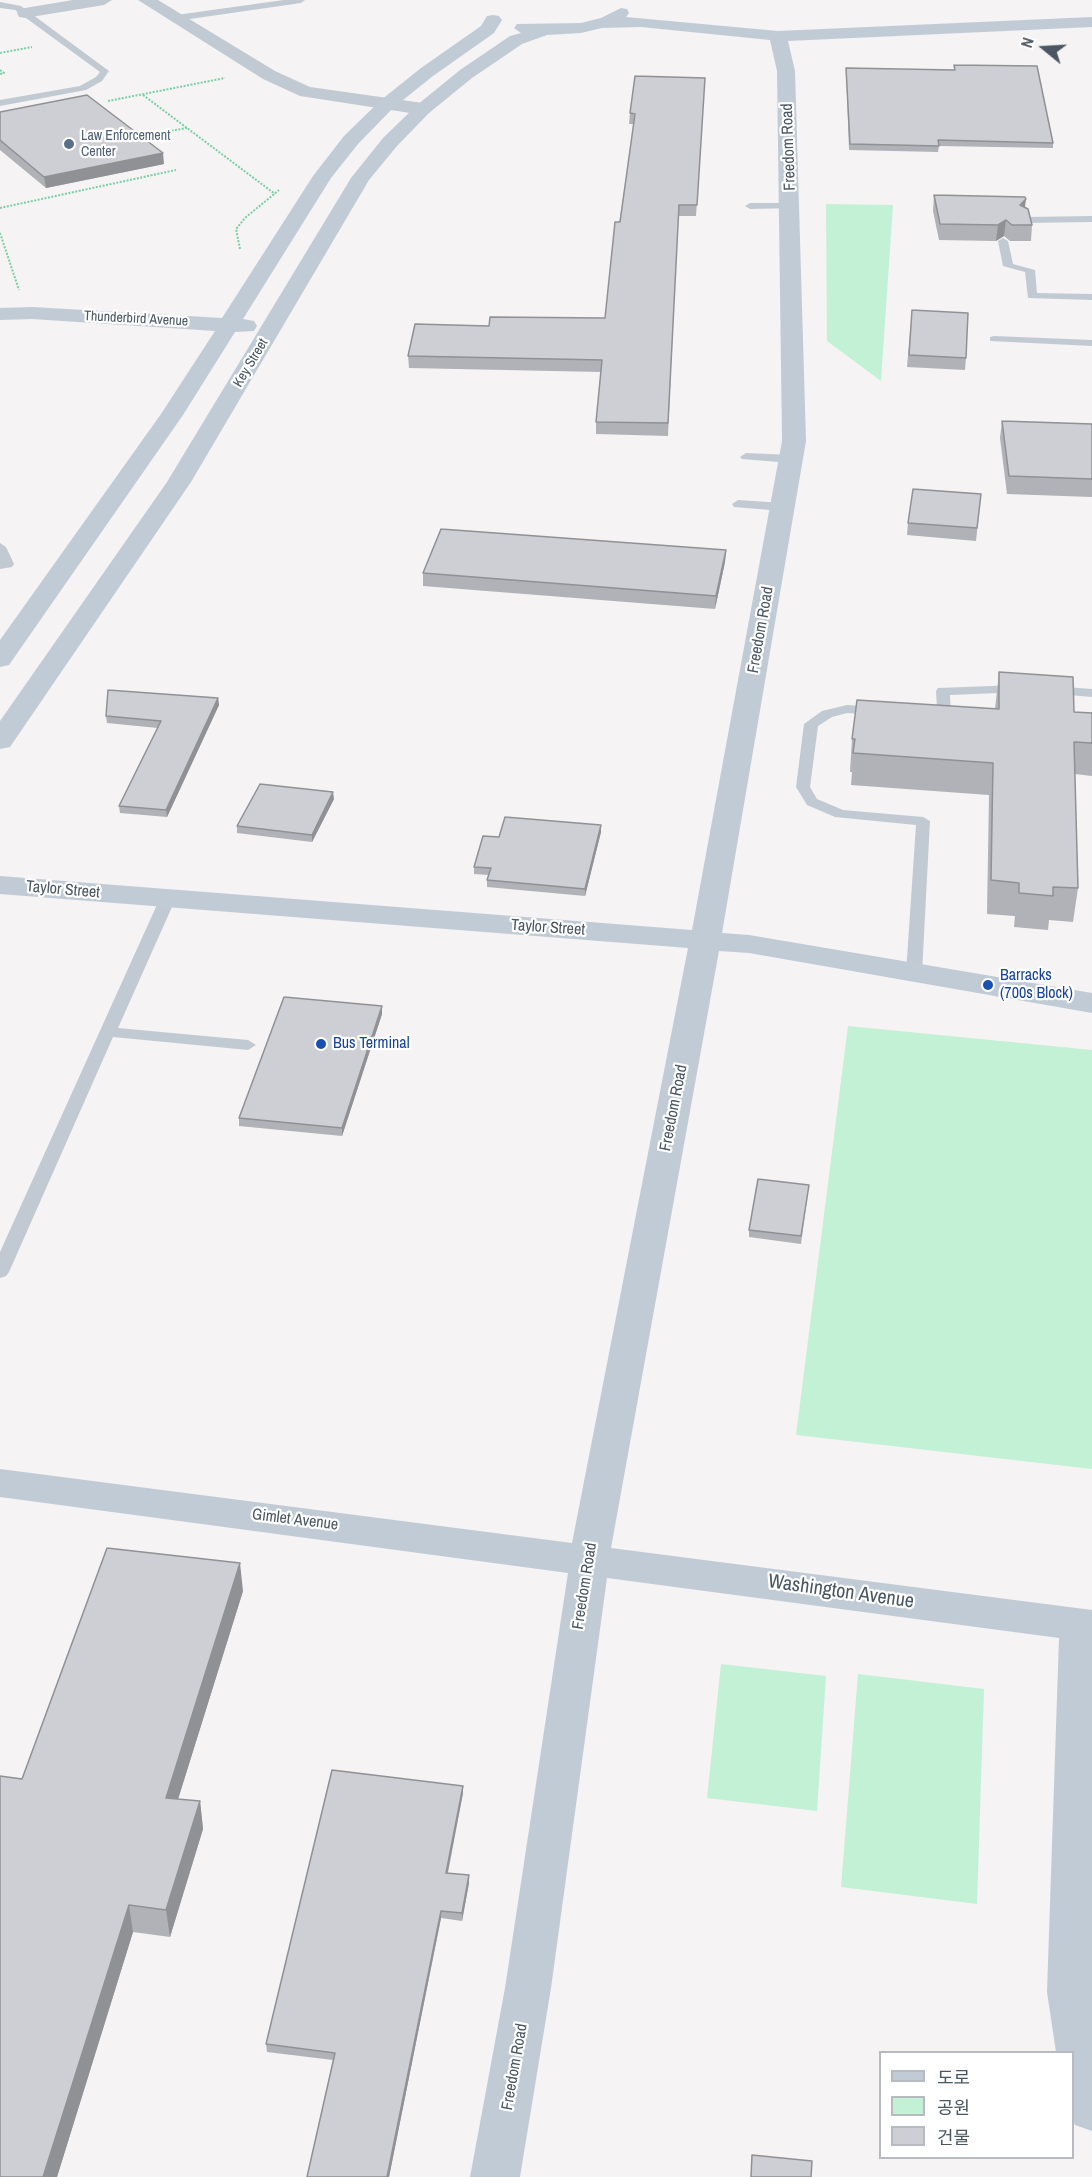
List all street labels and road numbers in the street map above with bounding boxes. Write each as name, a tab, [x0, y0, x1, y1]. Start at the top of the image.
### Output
street label: Freedom Road	[778, 103, 800, 191]
street label: Thunderbird Avenue	[83, 308, 189, 330]
street label: Key Street	[230, 336, 272, 390]
street label: Freedom Road	[744, 585, 778, 675]
street label: Taylor Street	[25, 877, 101, 903]
street label: Taylor Street	[510, 916, 586, 940]
street label: Freedom Road	[656, 1063, 692, 1153]
street label: Gimlet Avenue	[251, 1505, 339, 1535]
street label: Freedom Road	[569, 1541, 601, 1631]
street label: Washington Avenue	[767, 1570, 915, 1614]
street label: Freedom Road	[498, 2022, 532, 2112]

